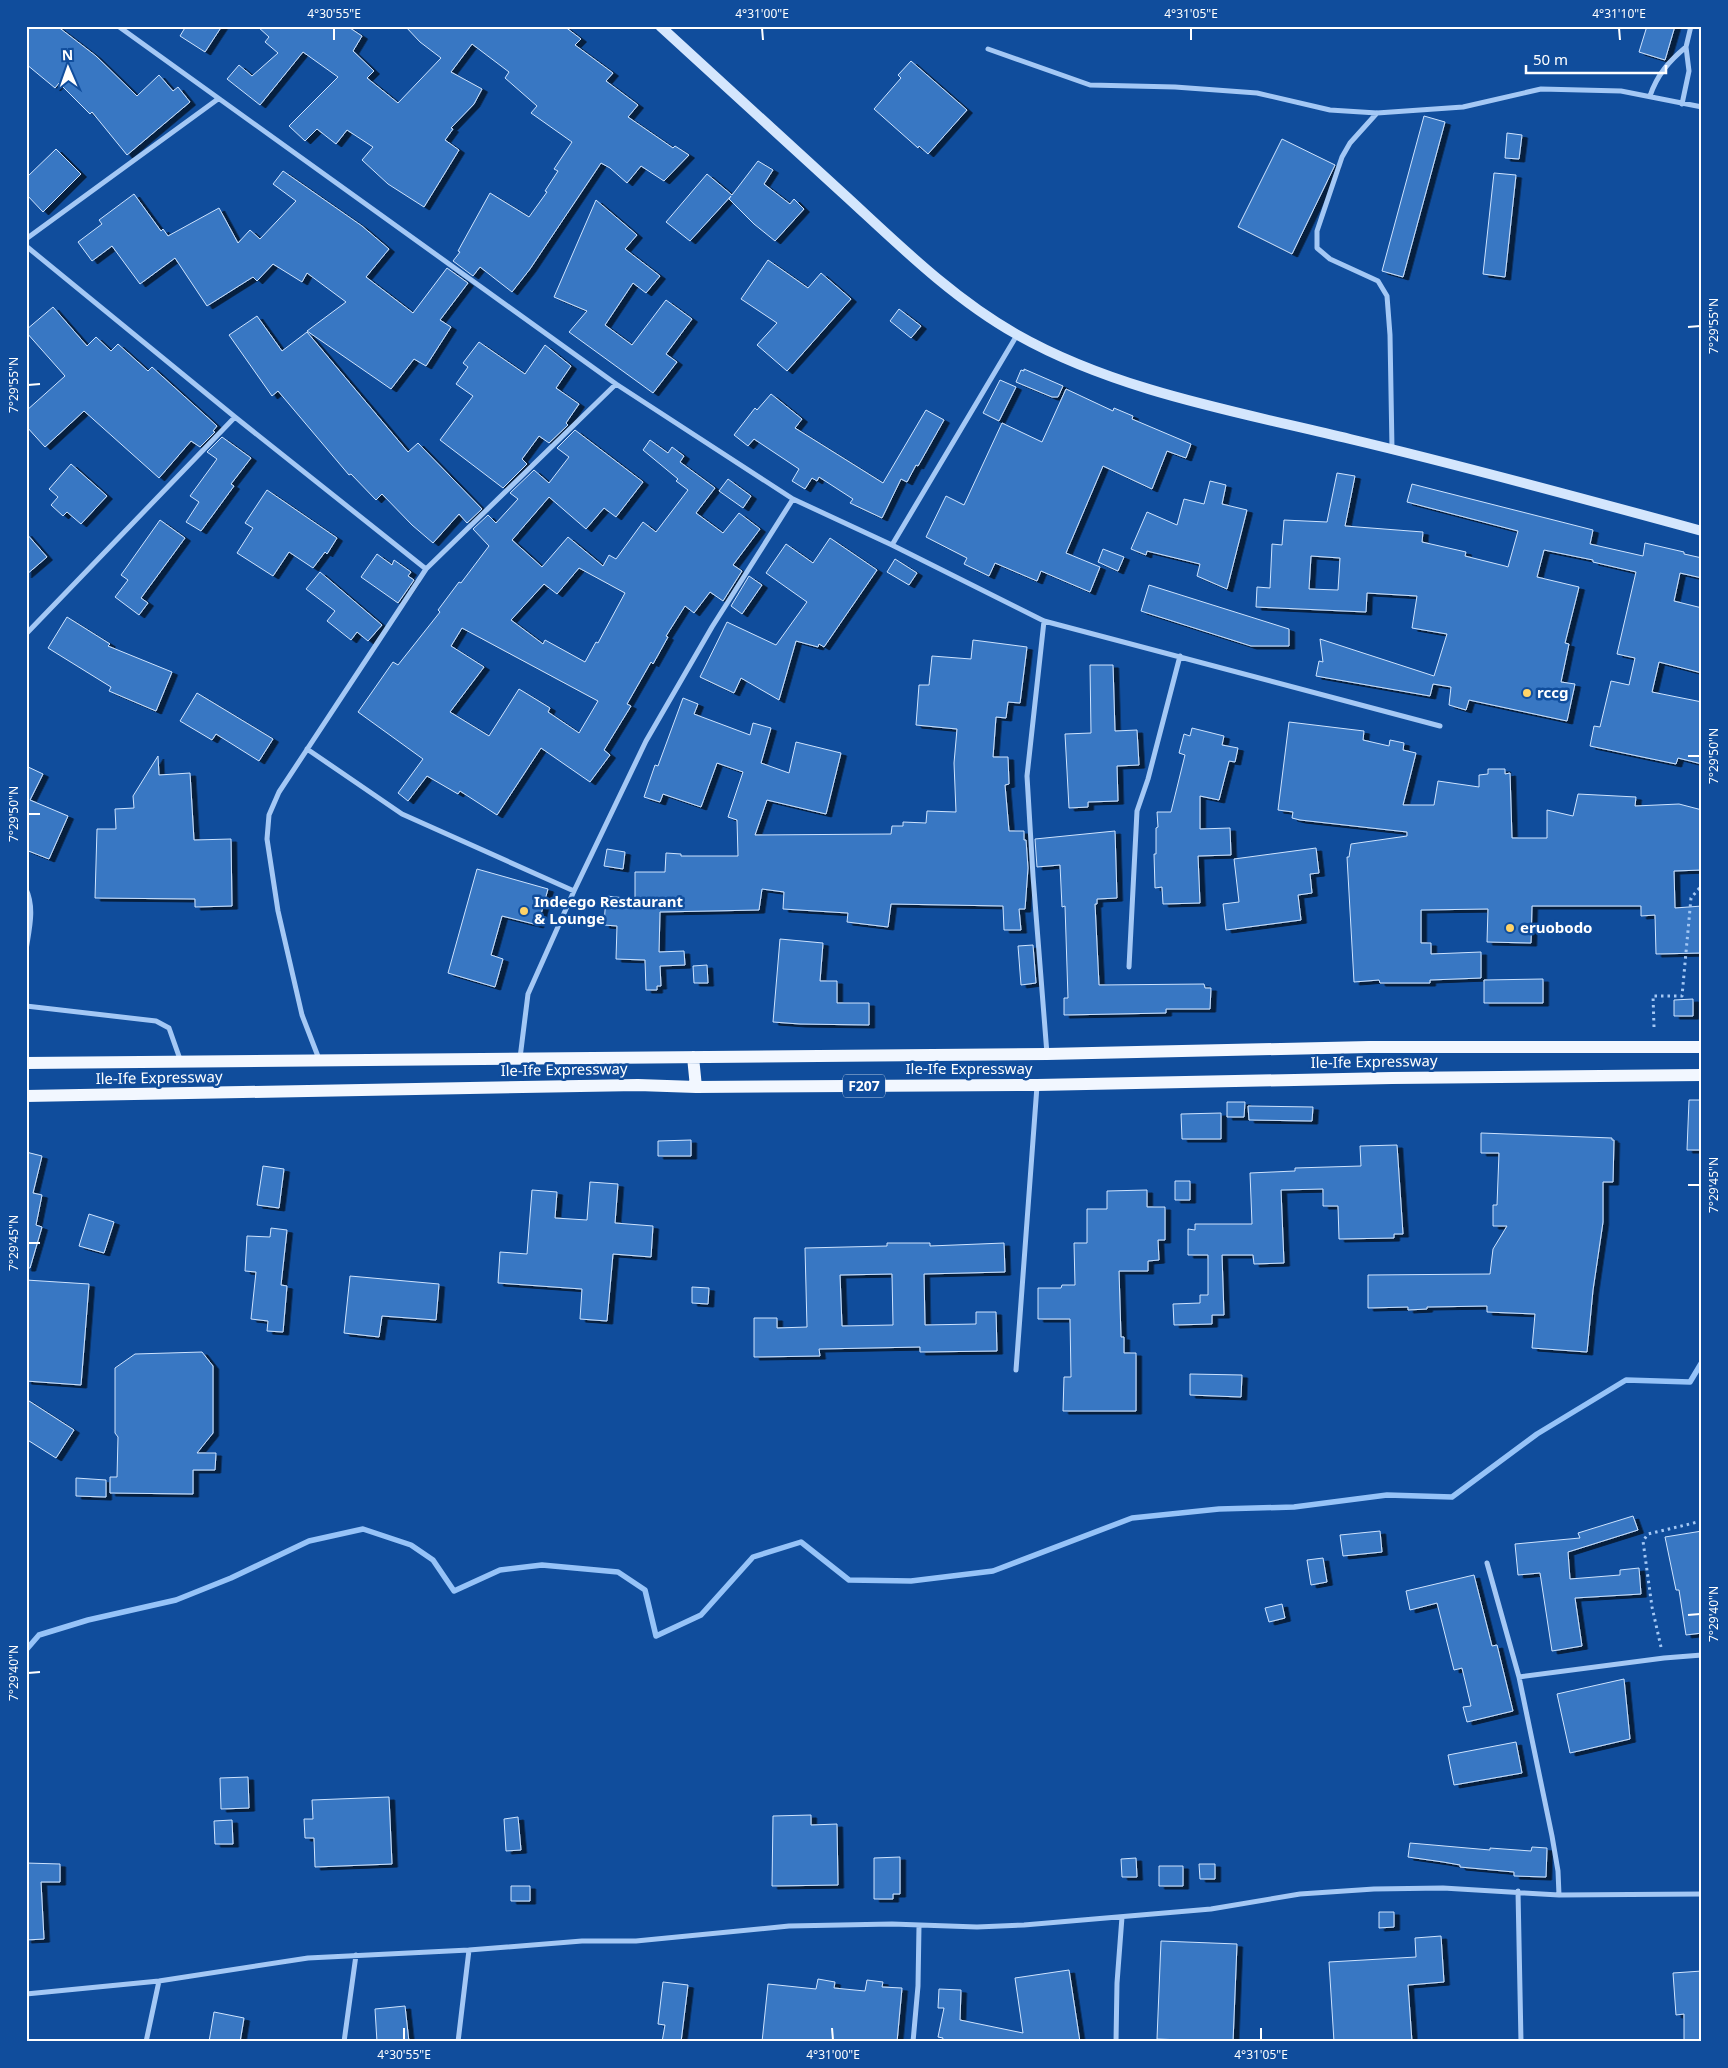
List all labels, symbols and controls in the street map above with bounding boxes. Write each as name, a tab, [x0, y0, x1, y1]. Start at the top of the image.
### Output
text: 4°30'55"E	[307, 5, 361, 22]
text: 4°31'00"E	[735, 5, 789, 22]
text: 4°31'05"E	[1164, 5, 1218, 22]
text: 4°31'10"E	[1592, 5, 1646, 22]
north arrow	[42, 42, 92, 92]
scale bar	[1526, 42, 1666, 74]
text: N	[62, 45, 74, 64]
text: 50 m	[1533, 49, 1568, 69]
text: 7°29'55"N	[1705, 298, 1722, 354]
text: 7°29'55"N	[5, 357, 22, 413]
place label: rccg	[1537, 682, 1568, 702]
marker: rccg	[1521, 687, 1533, 699]
text: 7°29'50"N	[1705, 728, 1722, 784]
text: 7°29'50"N	[5, 786, 22, 842]
place label: Indeego Restaurant & Lounge	[534, 891, 683, 928]
marker: Indeego Restaurant & Lounge	[518, 905, 530, 917]
place label: eruobodo	[1520, 917, 1593, 937]
marker: eruobodo	[1504, 922, 1516, 934]
street label: Ile-Ife Expressway	[1310, 1050, 1438, 1072]
street label: Ile-Ife Expressway	[500, 1058, 628, 1080]
street label: Ile-Ife Expressway	[906, 1058, 1033, 1078]
street label: Ile-Ife Expressway	[95, 1066, 223, 1088]
road number: F207	[843, 1074, 885, 1098]
text: 7°29'45"N	[1705, 1157, 1722, 1213]
text: 7°29'45"N	[5, 1215, 22, 1271]
text: 7°29'40"N	[1705, 1586, 1722, 1642]
text: 7°29'40"N	[5, 1645, 22, 1701]
text: 4°30'55"E	[377, 2046, 431, 2063]
text: 4°31'00"E	[806, 2046, 860, 2063]
text: 4°31'05"E	[1234, 2046, 1288, 2063]

